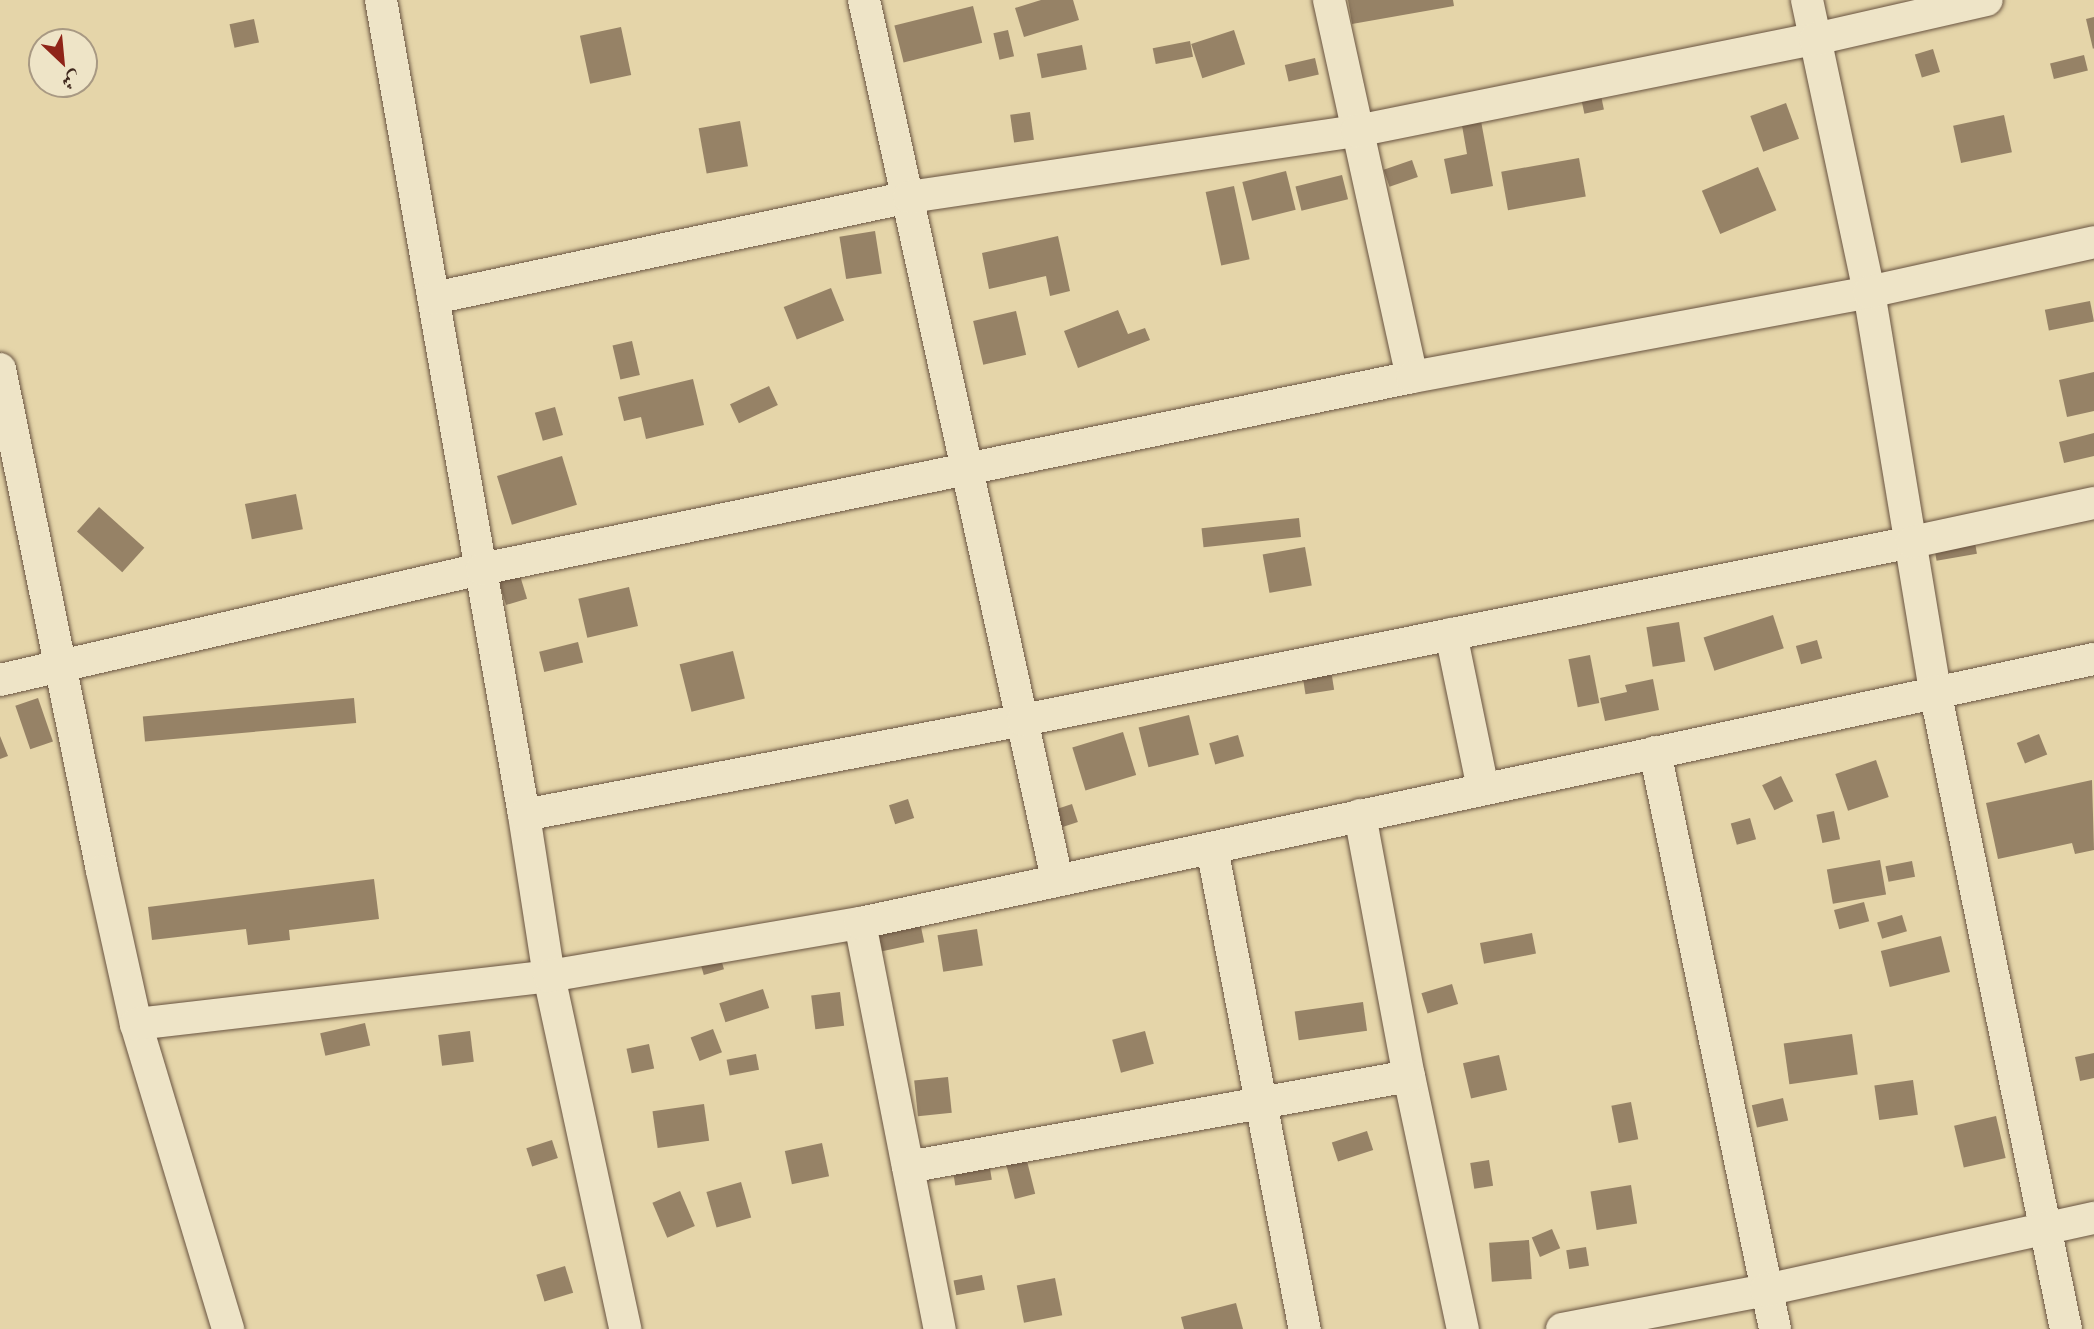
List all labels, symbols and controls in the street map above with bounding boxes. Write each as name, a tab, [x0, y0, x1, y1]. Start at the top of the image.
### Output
north arrow	[28, 28, 98, 98]
text: ش	[57, 64, 86, 96]

